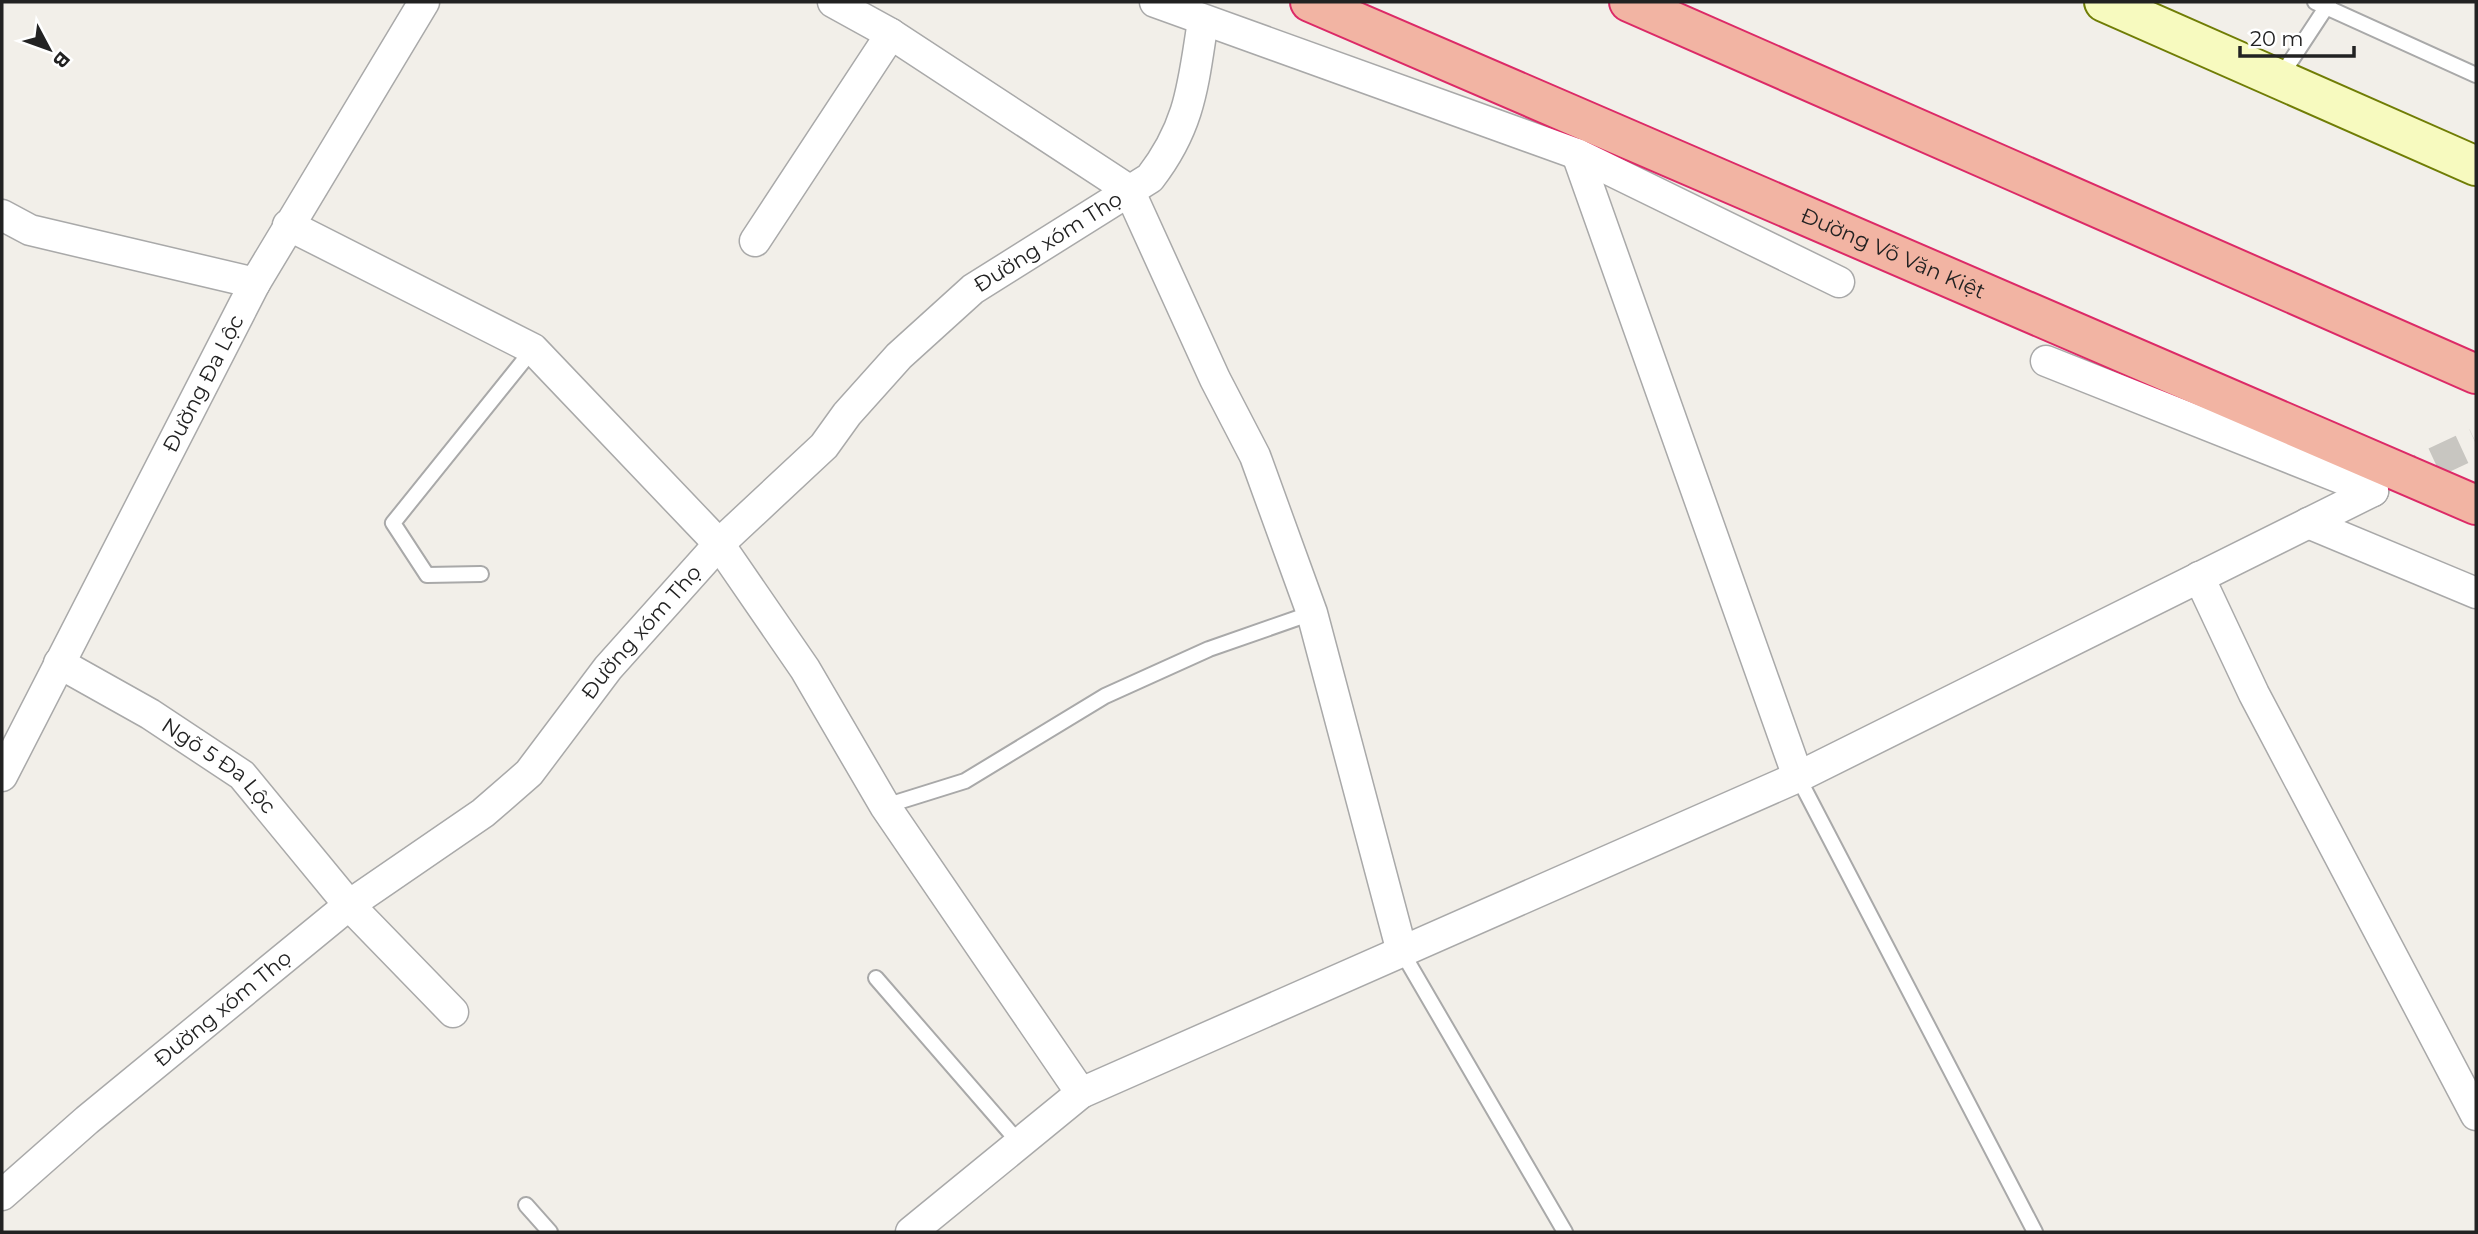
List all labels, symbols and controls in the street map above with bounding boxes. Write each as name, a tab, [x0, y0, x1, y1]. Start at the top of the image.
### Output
north arrow	[14, 14, 84, 84]
scale bar	[2240, 14, 2354, 58]
text: 20 m	[2250, 26, 2304, 51]
text: B	[48, 47, 75, 73]
street label: Đường xóm Thọ	[969, 186, 1126, 297]
street label: Đường Võ Văn Kiệt	[1797, 202, 1989, 304]
street label: Đường Đa Lộc	[157, 310, 249, 456]
street label: Đường xóm Thọ	[576, 560, 706, 704]
street label: Ngõ 5 Đa Lộc	[157, 712, 282, 818]
street label: Đường xóm Thọ	[149, 945, 296, 1072]

